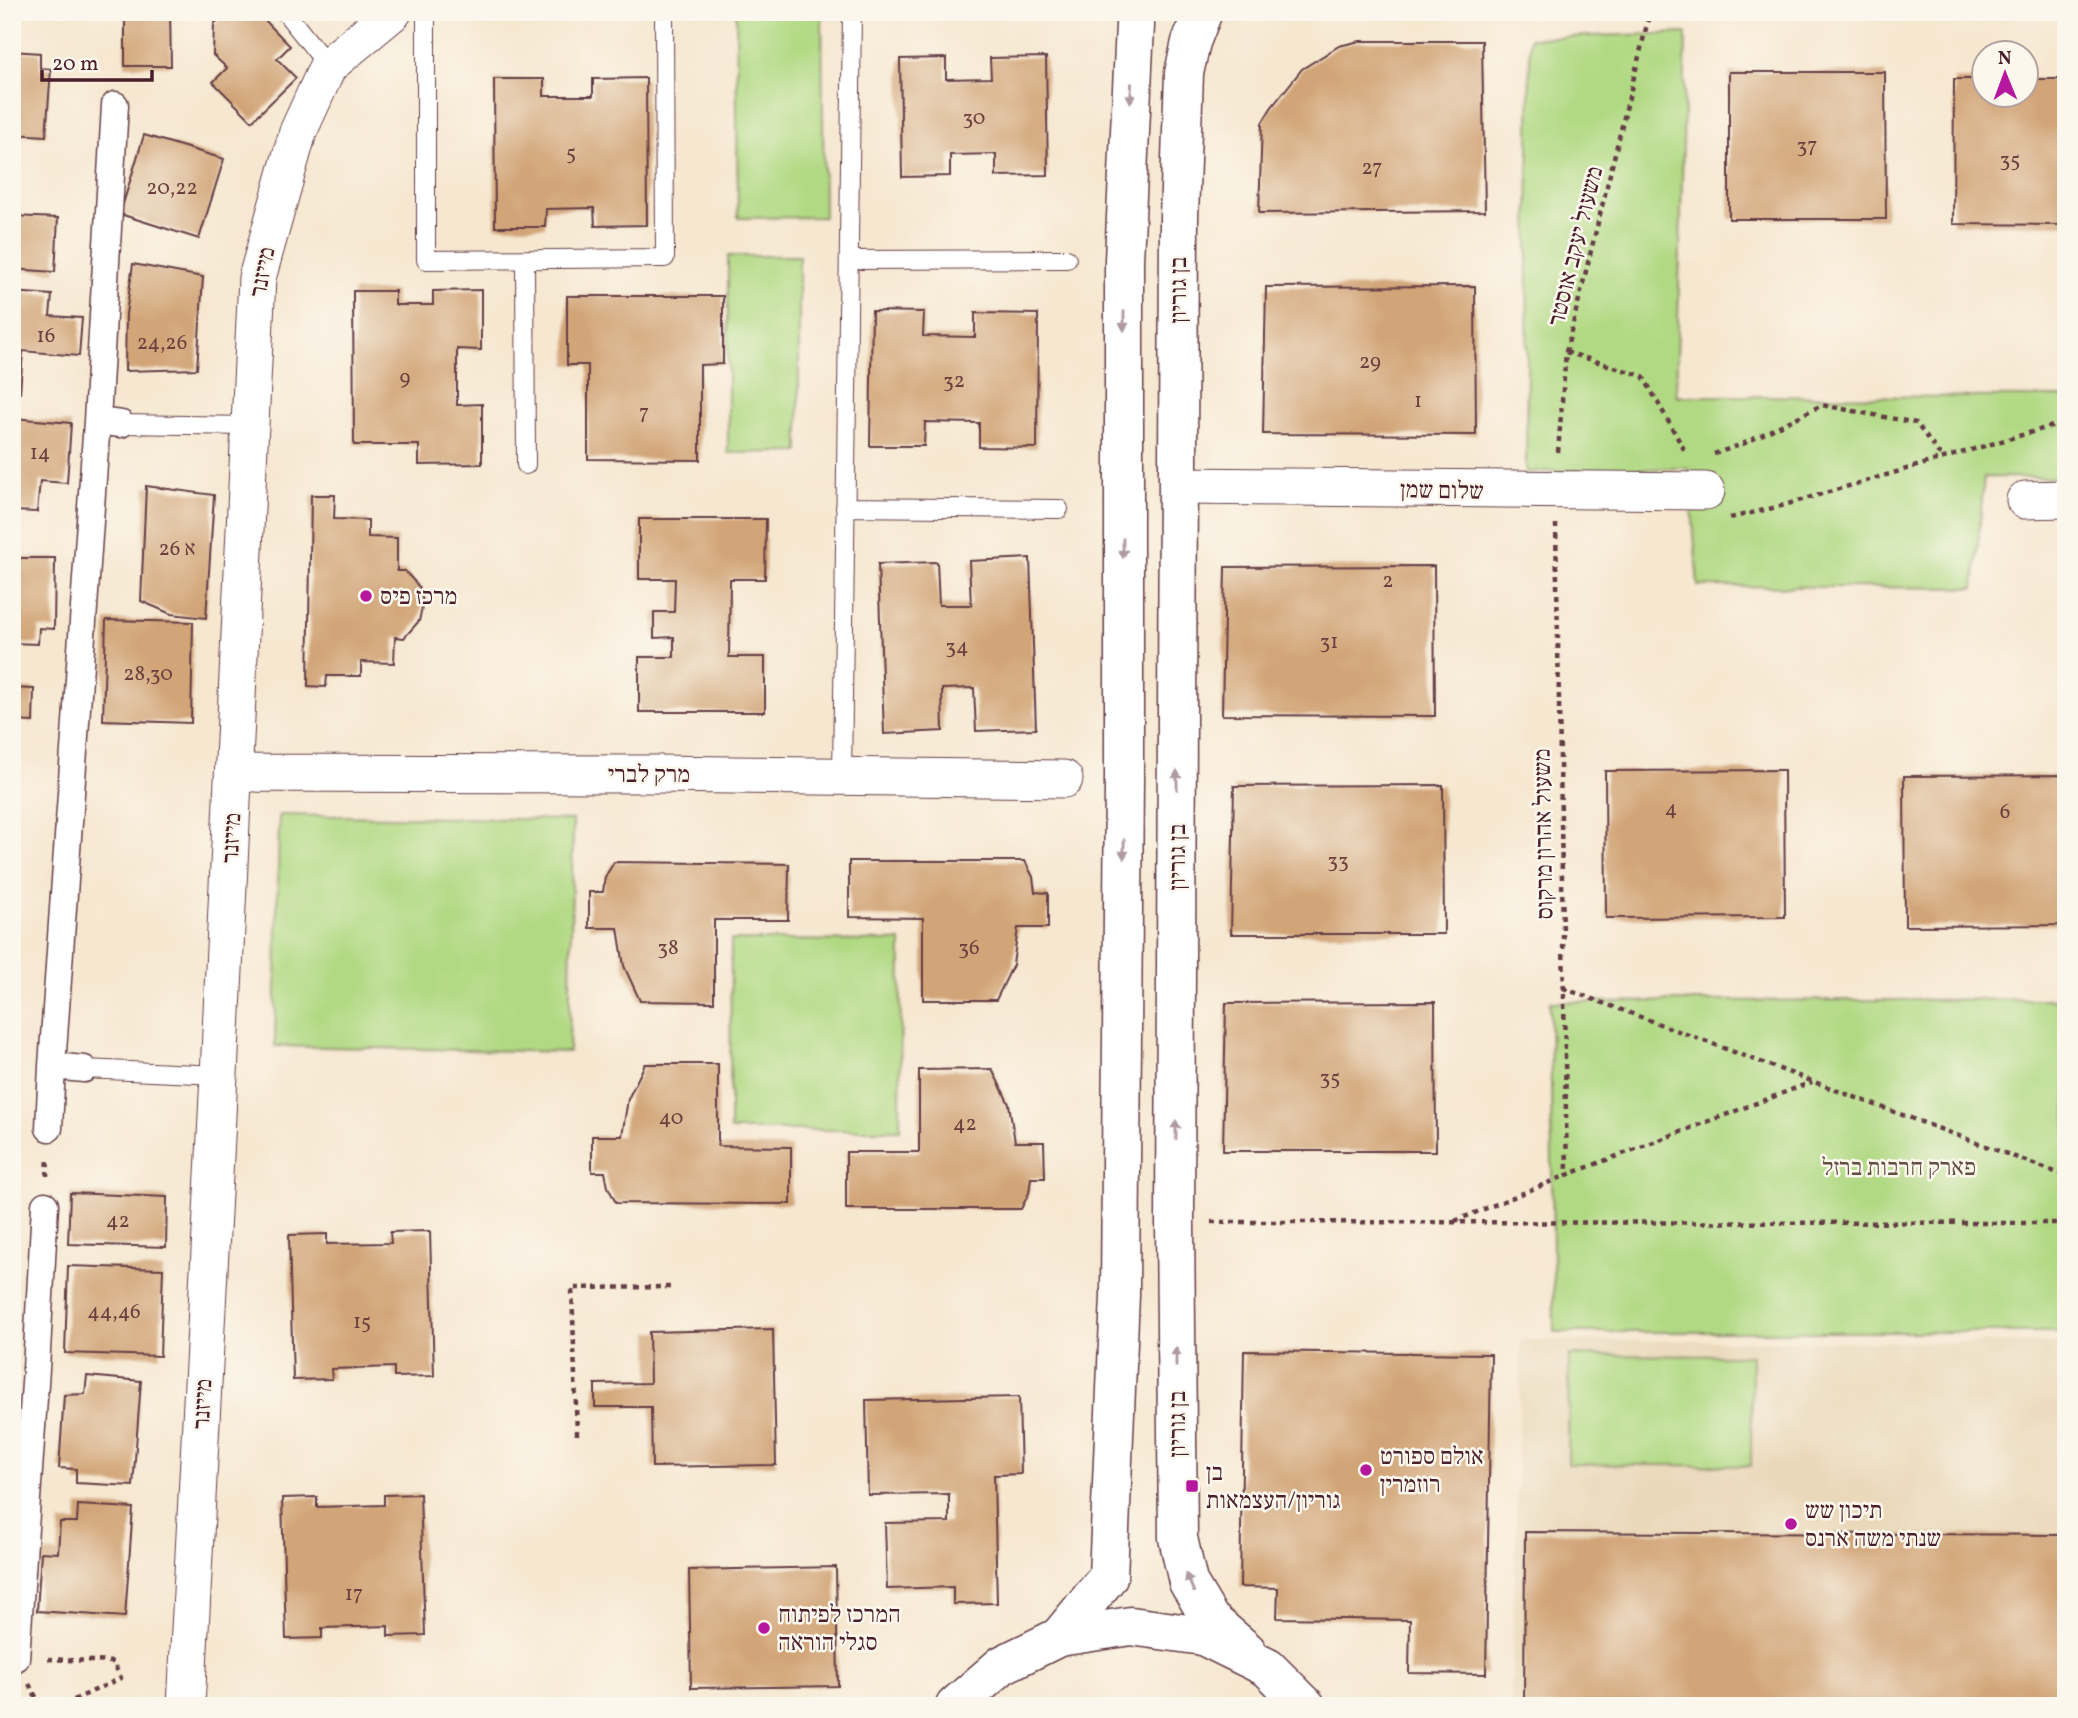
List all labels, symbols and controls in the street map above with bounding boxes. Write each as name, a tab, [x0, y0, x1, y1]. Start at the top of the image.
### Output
scale bar	[42, 38, 152, 82]
north arrow	[1969, 38, 2039, 108]
text: N	[1998, 46, 2012, 72]
text: 20 m	[52, 50, 98, 79]
one-way arrow	[1126, 83, 1137, 105]
house number: 30	[963, 104, 985, 133]
house number: 37	[1797, 132, 1817, 161]
house number: 5	[566, 139, 576, 168]
house number: 35	[2000, 146, 2020, 175]
house number: 27	[1362, 154, 1382, 183]
street label: משעול יעקב אוסטר	[1541, 163, 1613, 330]
house number: 20,22	[146, 174, 198, 203]
street label: מייזנר	[242, 244, 286, 301]
street label: בן גוריון	[1163, 257, 1197, 323]
one-way arrow	[1118, 310, 1130, 332]
house number: 16	[37, 322, 55, 351]
house number: 24,26	[137, 329, 187, 358]
house number: 29	[1359, 348, 1381, 377]
house number: 9	[400, 364, 411, 393]
house number: 32	[943, 367, 965, 396]
house number: 1	[1414, 387, 1422, 416]
house number: 7	[639, 399, 649, 428]
house number: 14	[30, 439, 50, 468]
street label: שלום שמן	[1400, 474, 1484, 510]
house number: 26 א	[158, 535, 196, 564]
one-way arrow	[1118, 537, 1129, 559]
house number: 2	[1382, 567, 1394, 596]
place label: מרכז פיס	[380, 581, 458, 615]
marker: מרכז פיס	[358, 588, 374, 604]
house number: 31	[1320, 628, 1338, 657]
house number: 34	[945, 633, 969, 662]
house number: 28,30	[123, 660, 173, 689]
street label: משעול אהרון מרקוס	[1527, 748, 1563, 920]
street label: מרק לברי	[608, 759, 690, 793]
one-way arrow	[1171, 769, 1183, 791]
house number: 4	[1665, 795, 1677, 824]
house number: 6	[2000, 798, 2010, 827]
street label: מייזנר	[215, 812, 251, 864]
street label: בן גוריון	[1162, 824, 1196, 890]
one-way arrow	[1118, 838, 1130, 860]
house number: 33	[1327, 847, 1349, 876]
house number: 38	[657, 934, 679, 963]
house number: 36	[958, 934, 980, 963]
house number: 35	[1320, 1064, 1340, 1093]
house number: 40	[659, 1104, 683, 1133]
house number: 42	[953, 1110, 977, 1139]
one-way arrow	[1170, 1119, 1182, 1141]
park label: פארק חרבות ברזל	[1822, 1152, 1976, 1186]
house number: 42	[106, 1207, 130, 1236]
house number: 44,46	[87, 1298, 141, 1327]
house number: 15	[353, 1308, 371, 1337]
one-way arrow	[1170, 1346, 1182, 1368]
street label: מייזנר	[186, 1378, 222, 1430]
street label: בן גוריון	[1162, 1391, 1196, 1457]
place label: אולם ספורט רוזמרין	[1380, 1441, 1484, 1503]
place label: בן גוריון/העצמאות	[1206, 1457, 1341, 1519]
marker: אולם ספורט רוזמרין	[1358, 1462, 1374, 1478]
marker: בן גוריון/העצמאות	[1184, 1478, 1200, 1494]
place label: תיכון שש שנתי משה ארנס	[1805, 1495, 1941, 1557]
marker: תיכון שש שנתי משה ארנס	[1783, 1516, 1799, 1532]
one-way arrow	[1185, 1572, 1196, 1593]
house number: 17	[345, 1580, 363, 1609]
place label: המרכז לפיתוח סגלי הוראה	[778, 1599, 901, 1661]
marker: המרכז לפיתוח סגלי הוראה	[756, 1620, 772, 1636]

